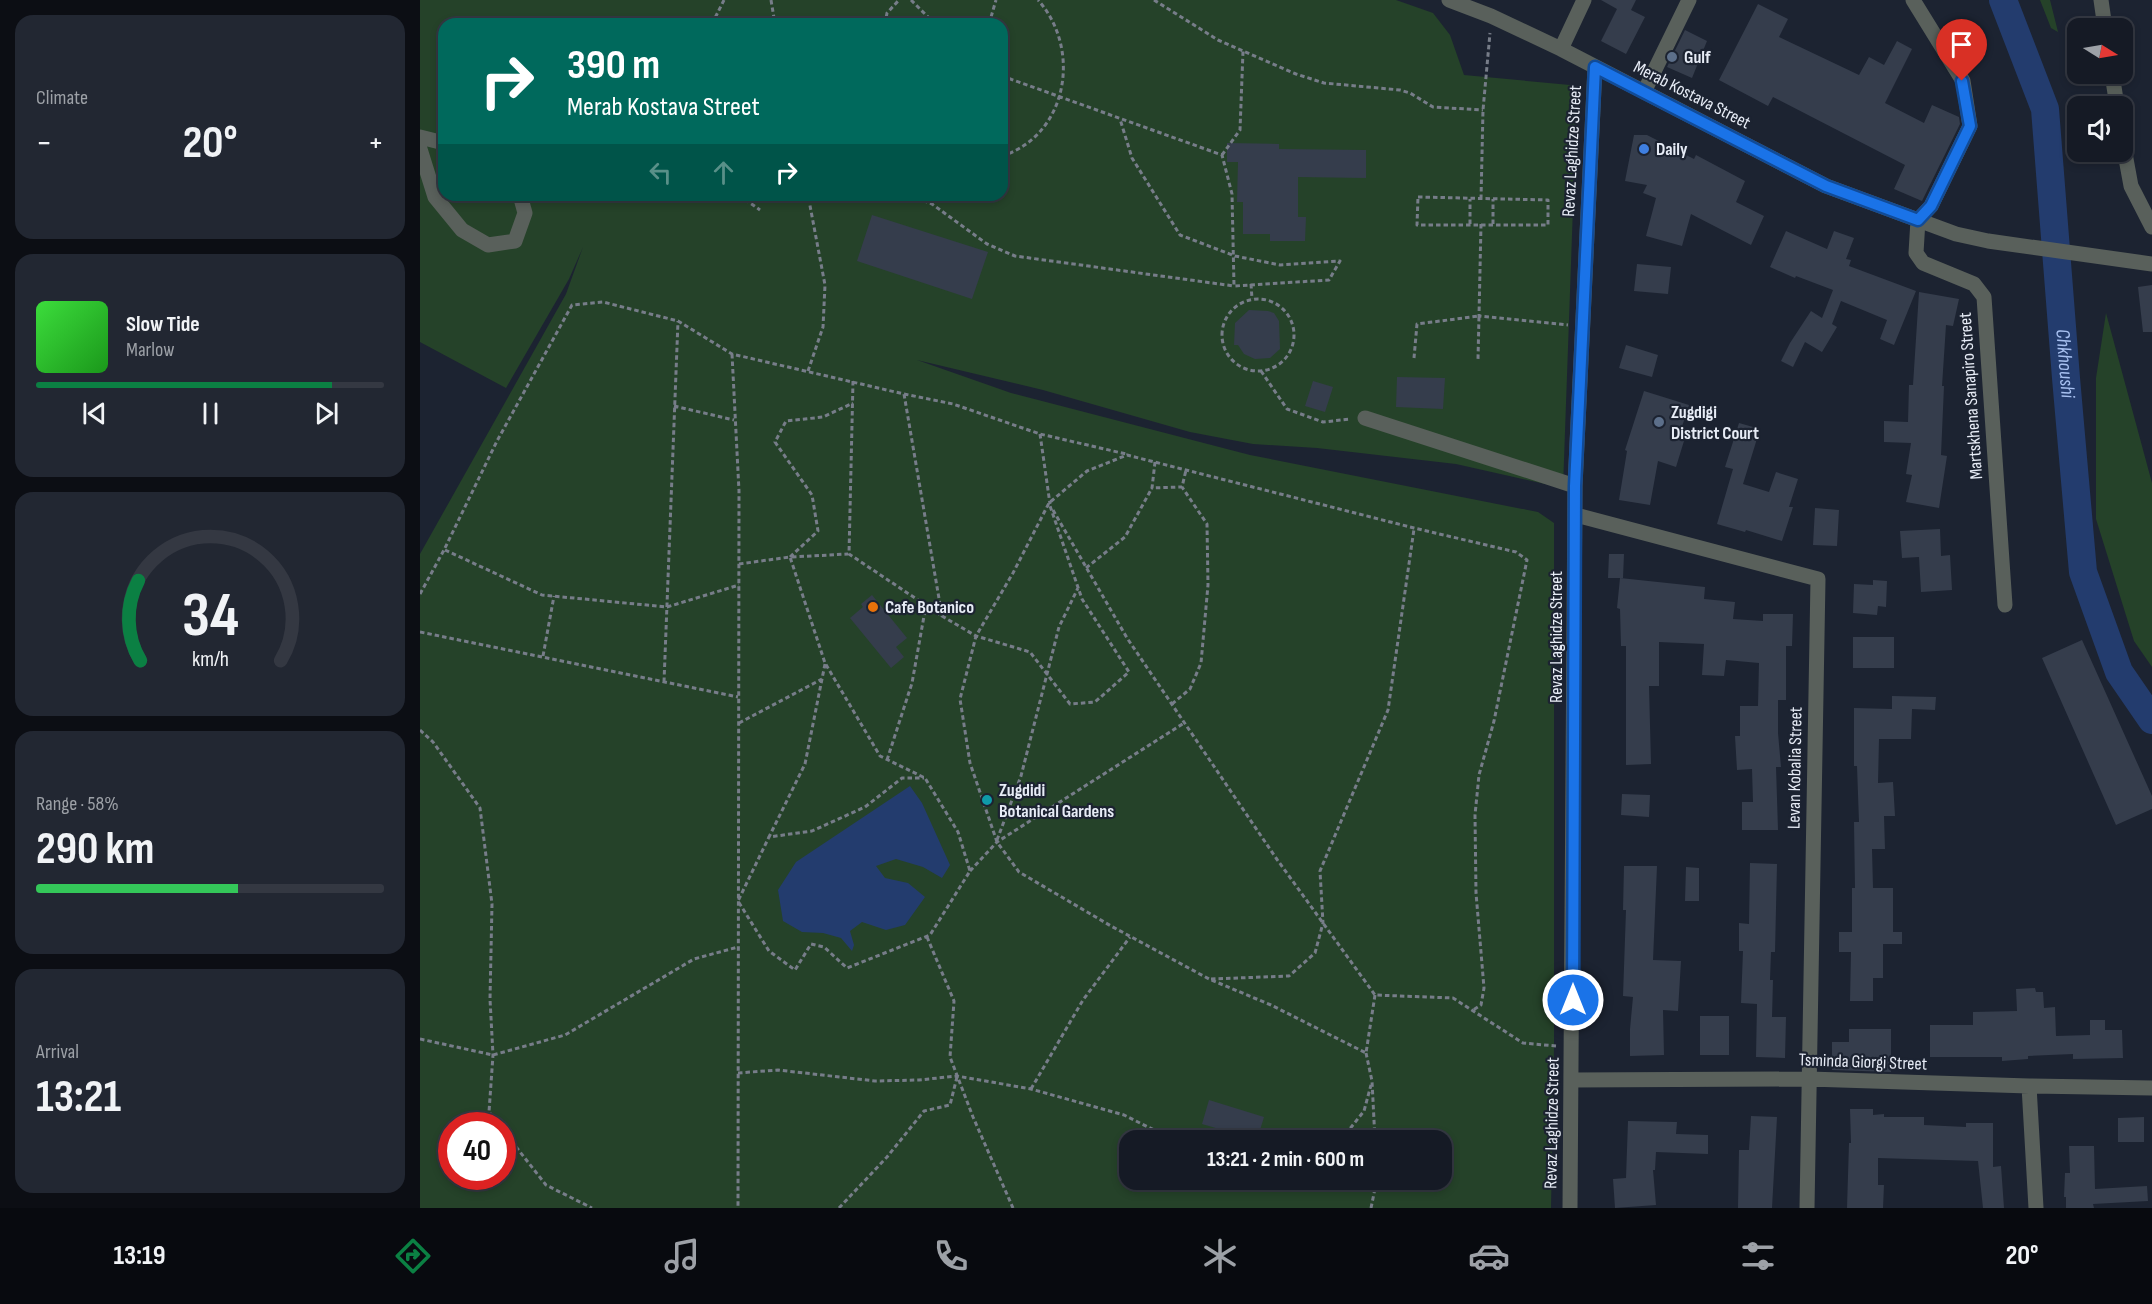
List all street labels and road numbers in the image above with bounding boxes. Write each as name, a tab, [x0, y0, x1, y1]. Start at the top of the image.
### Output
street label: Merab Kostava Street	[1630, 56, 1754, 134]
street label: Revaz Laghidze Street	[1558, 84, 1586, 217]
street label: Martskhena Sanapiro Street	[1955, 311, 1987, 480]
street label: Revaz Laghidze Street	[1546, 571, 1567, 703]
street label: Levan Kobalia Street	[1783, 706, 1807, 829]
street label: Tsminda Giorgi Street	[1798, 1049, 1928, 1075]
street label: Revaz Laghidze Street	[1540, 1056, 1564, 1189]

